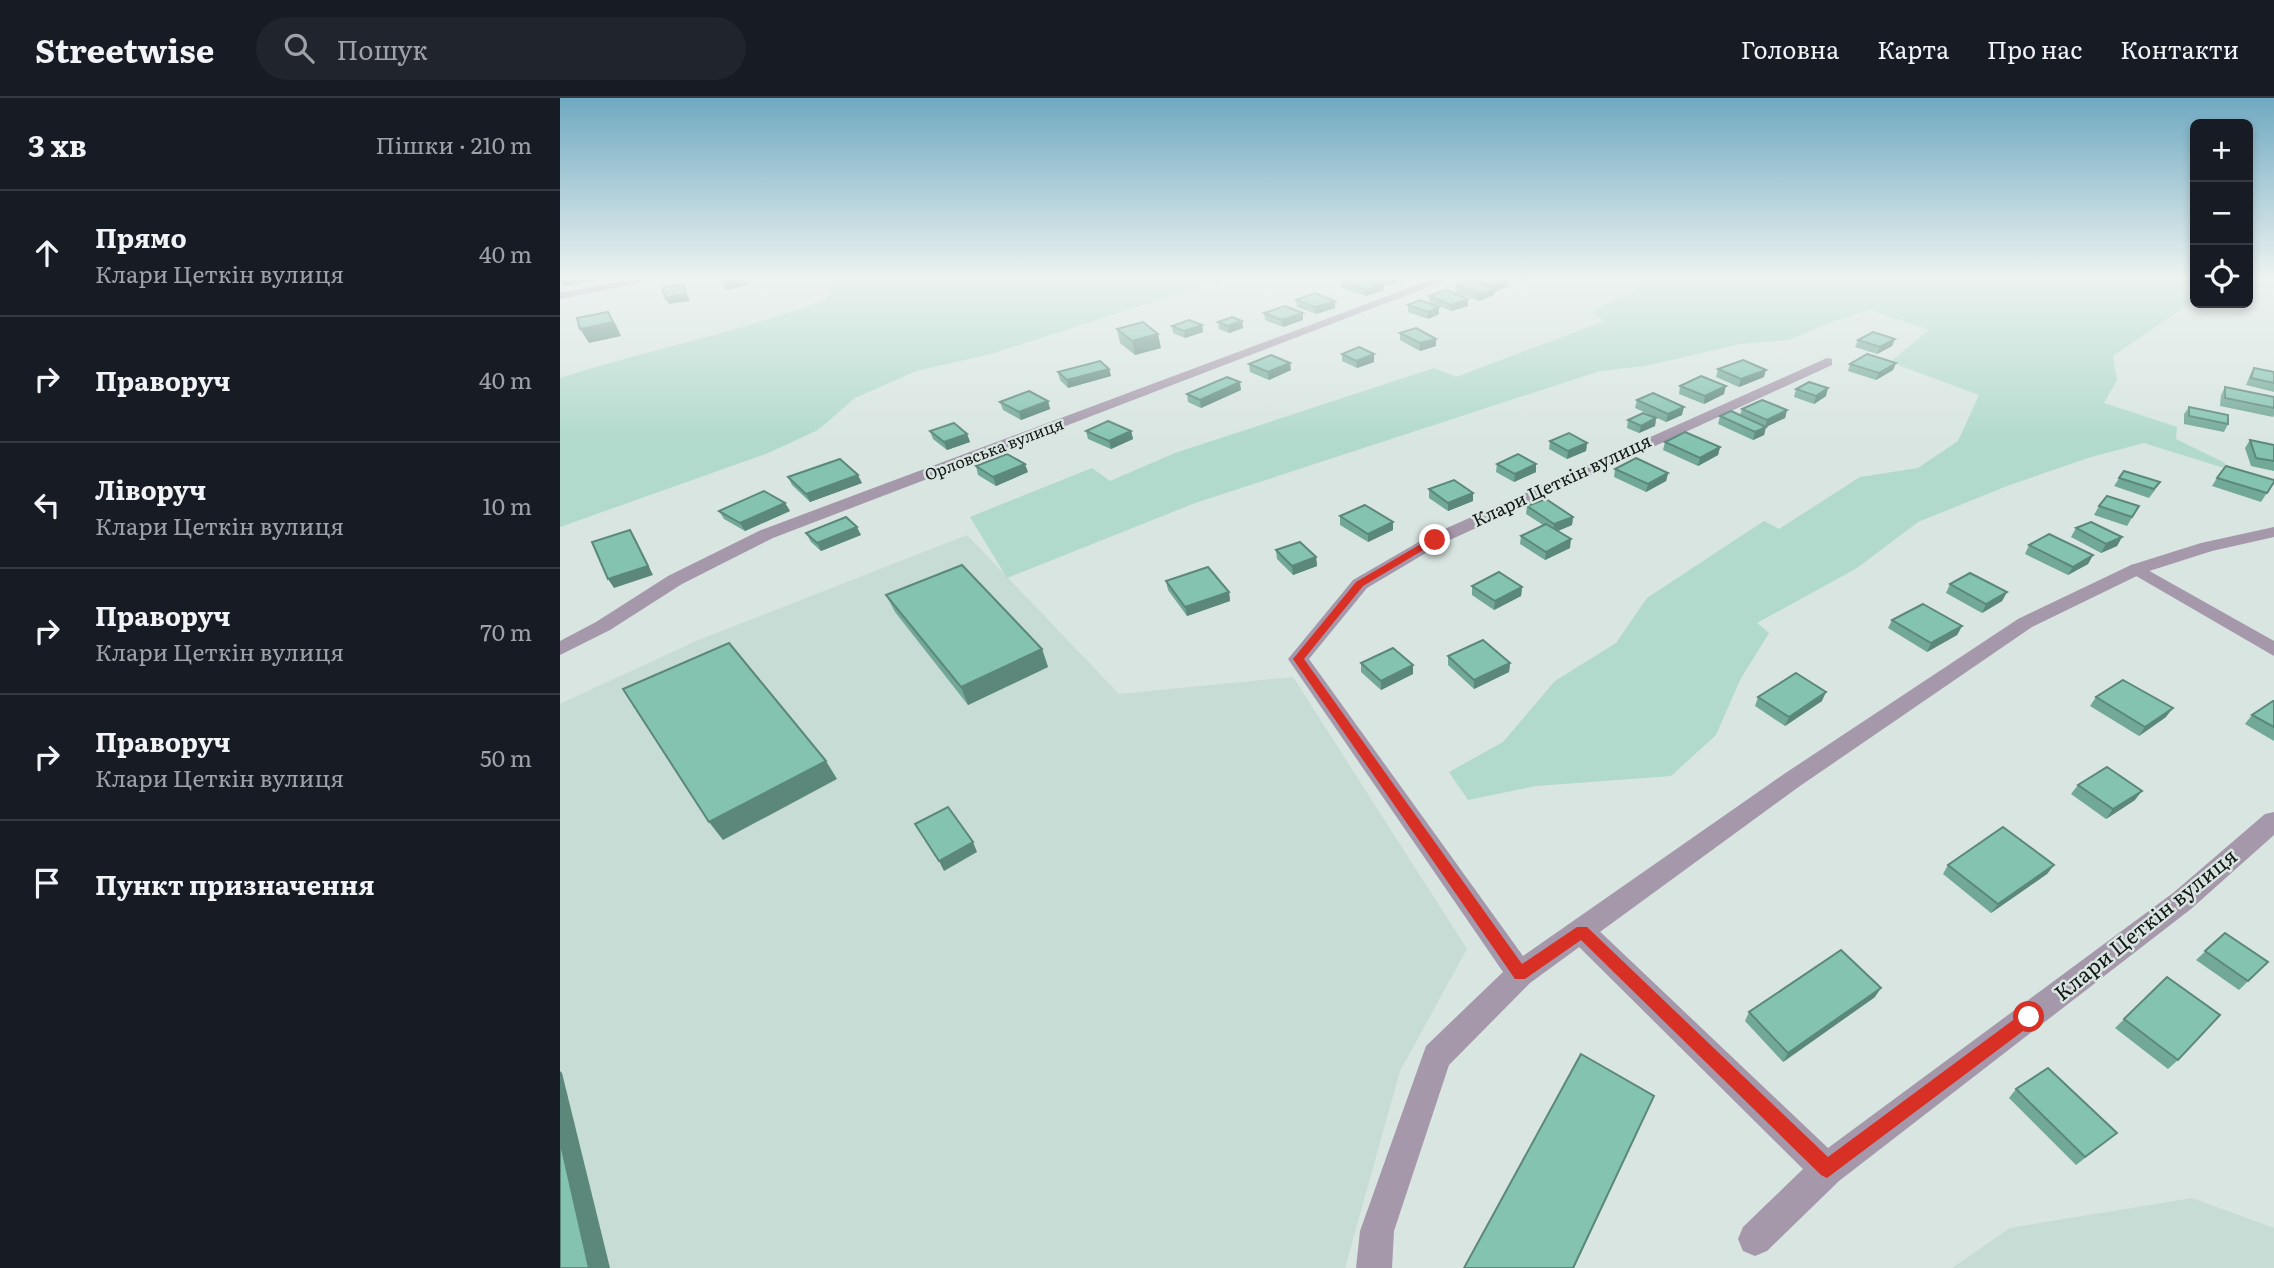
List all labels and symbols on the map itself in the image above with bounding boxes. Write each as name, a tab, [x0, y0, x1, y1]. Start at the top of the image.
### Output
street label: Орловська вулиця	[921, 410, 1067, 486]
street label: Клари Цеткін вулиця	[1467, 426, 1655, 533]
route end	[1419, 524, 1450, 555]
street label: Клари Цеткін вулиця	[2046, 839, 2243, 1007]
route start	[2013, 1001, 2044, 1032]

